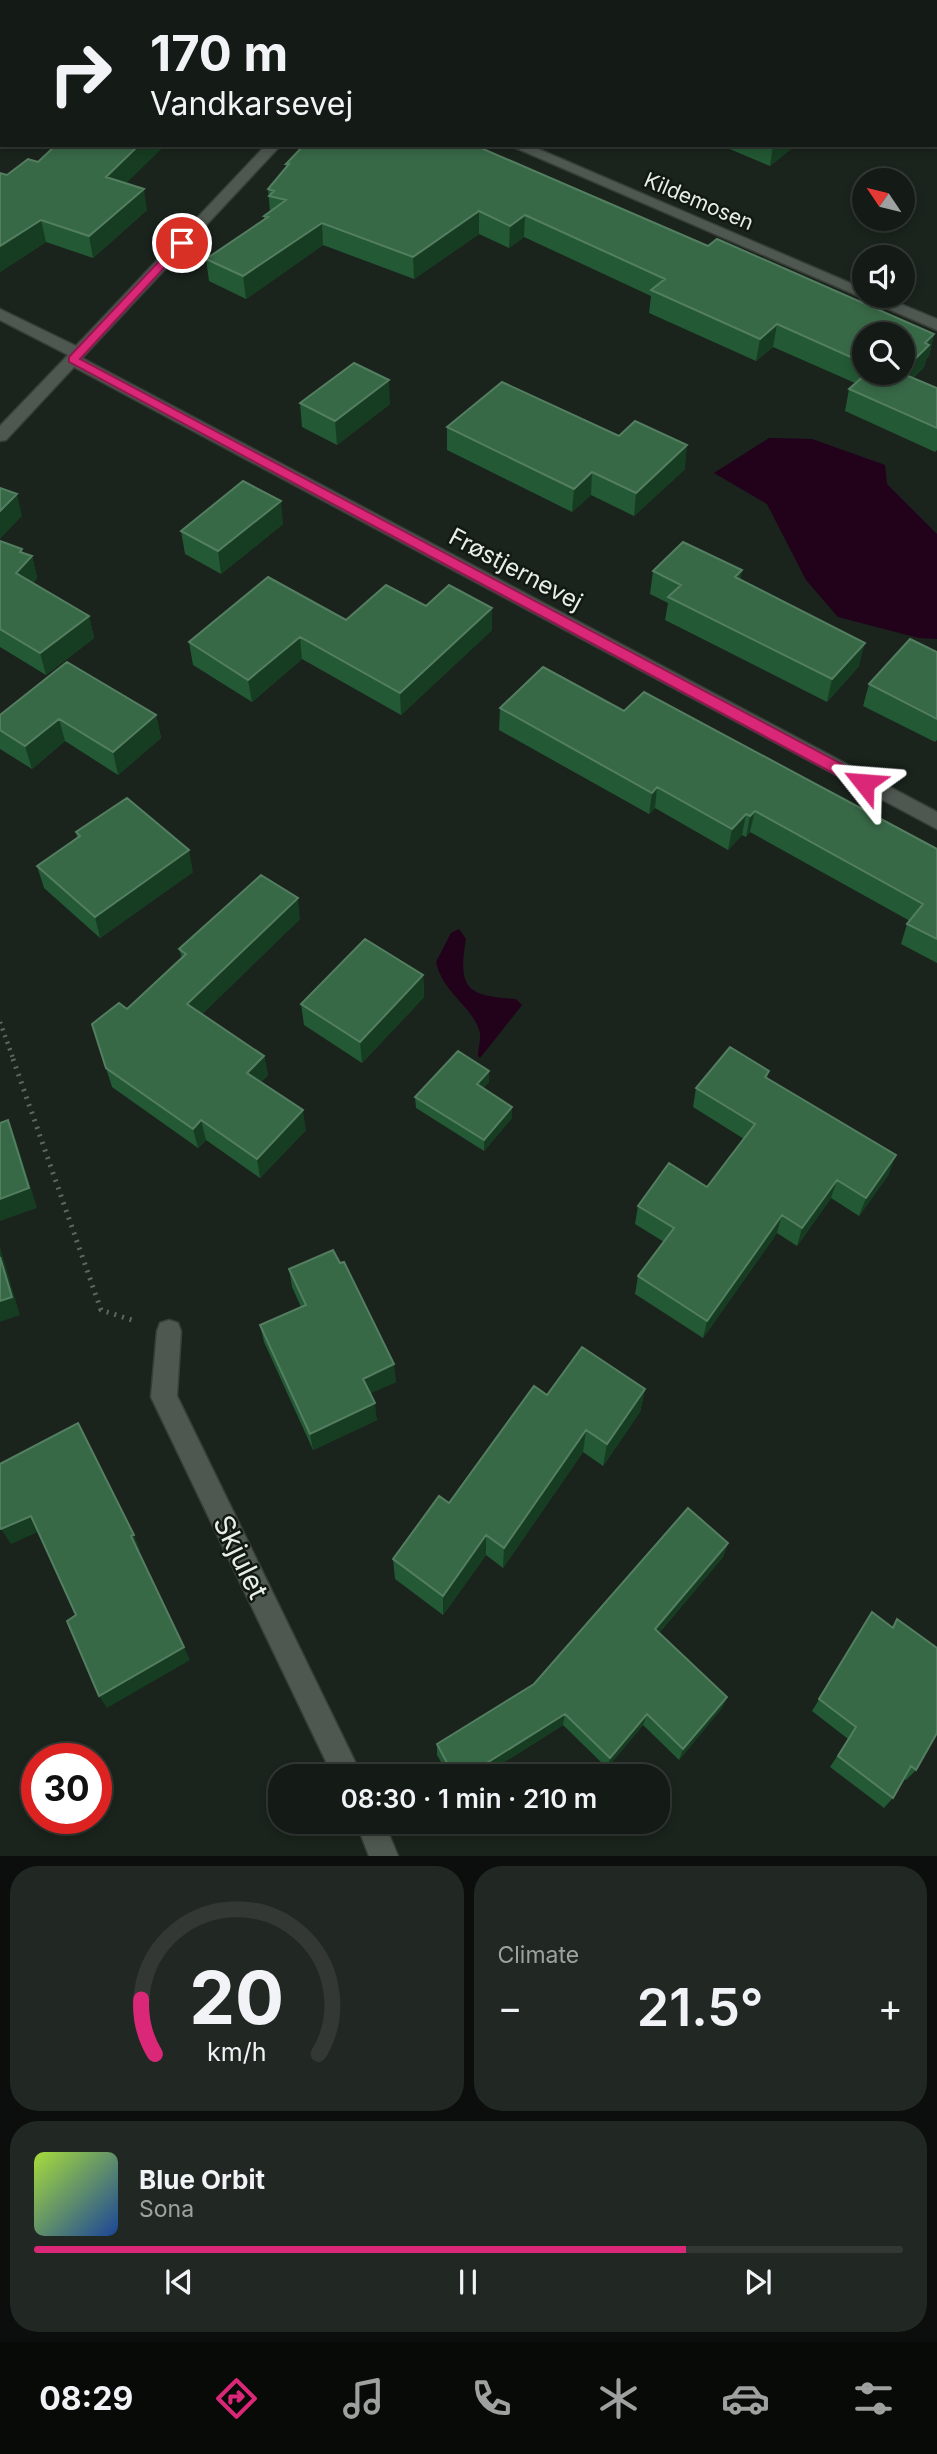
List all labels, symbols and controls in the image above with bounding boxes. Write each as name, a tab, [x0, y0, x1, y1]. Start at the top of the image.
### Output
text: 170 m	[150, 24, 288, 83]
icon: right	[35, 28, 126, 119]
text: Vandkarsevej	[150, 84, 353, 123]
street label: Kildemosen	[641, 167, 757, 235]
north arrow	[852, 168, 915, 231]
map controls	[852, 168, 915, 385]
pin	[152, 213, 212, 273]
icon: arrive	[163, 224, 201, 262]
button: sound	[852, 245, 915, 308]
button: search	[852, 322, 915, 385]
street label: Frøstjernevej	[444, 522, 588, 616]
position arrow	[827, 746, 901, 820]
street label: Skjulet	[206, 1510, 276, 1604]
speed limit sign: 30	[21, 1743, 112, 1834]
text: 08:30 · 1 min · 210 m	[341, 1783, 597, 1814]
text: Climate	[498, 1941, 579, 1969]
text: 20	[189, 1954, 284, 2043]
text: 21.5°	[637, 1976, 764, 2039]
text: −	[498, 1984, 523, 2030]
text: +	[878, 1984, 903, 2030]
text: km/h	[207, 2037, 266, 2067]
text: Blue Orbit	[139, 2164, 265, 2195]
text: Sona	[139, 2195, 194, 2223]
icon: previous	[160, 2263, 198, 2301]
icon: pause	[449, 2263, 487, 2301]
icon: next	[739, 2263, 777, 2301]
icon: directions	[212, 2374, 261, 2423]
icon: music	[339, 2374, 388, 2423]
icon: phone	[467, 2374, 516, 2423]
icon: climate	[594, 2374, 643, 2423]
icon: car	[721, 2374, 770, 2423]
icon: filters	[849, 2374, 898, 2423]
text: 08:29	[39, 2379, 133, 2418]

